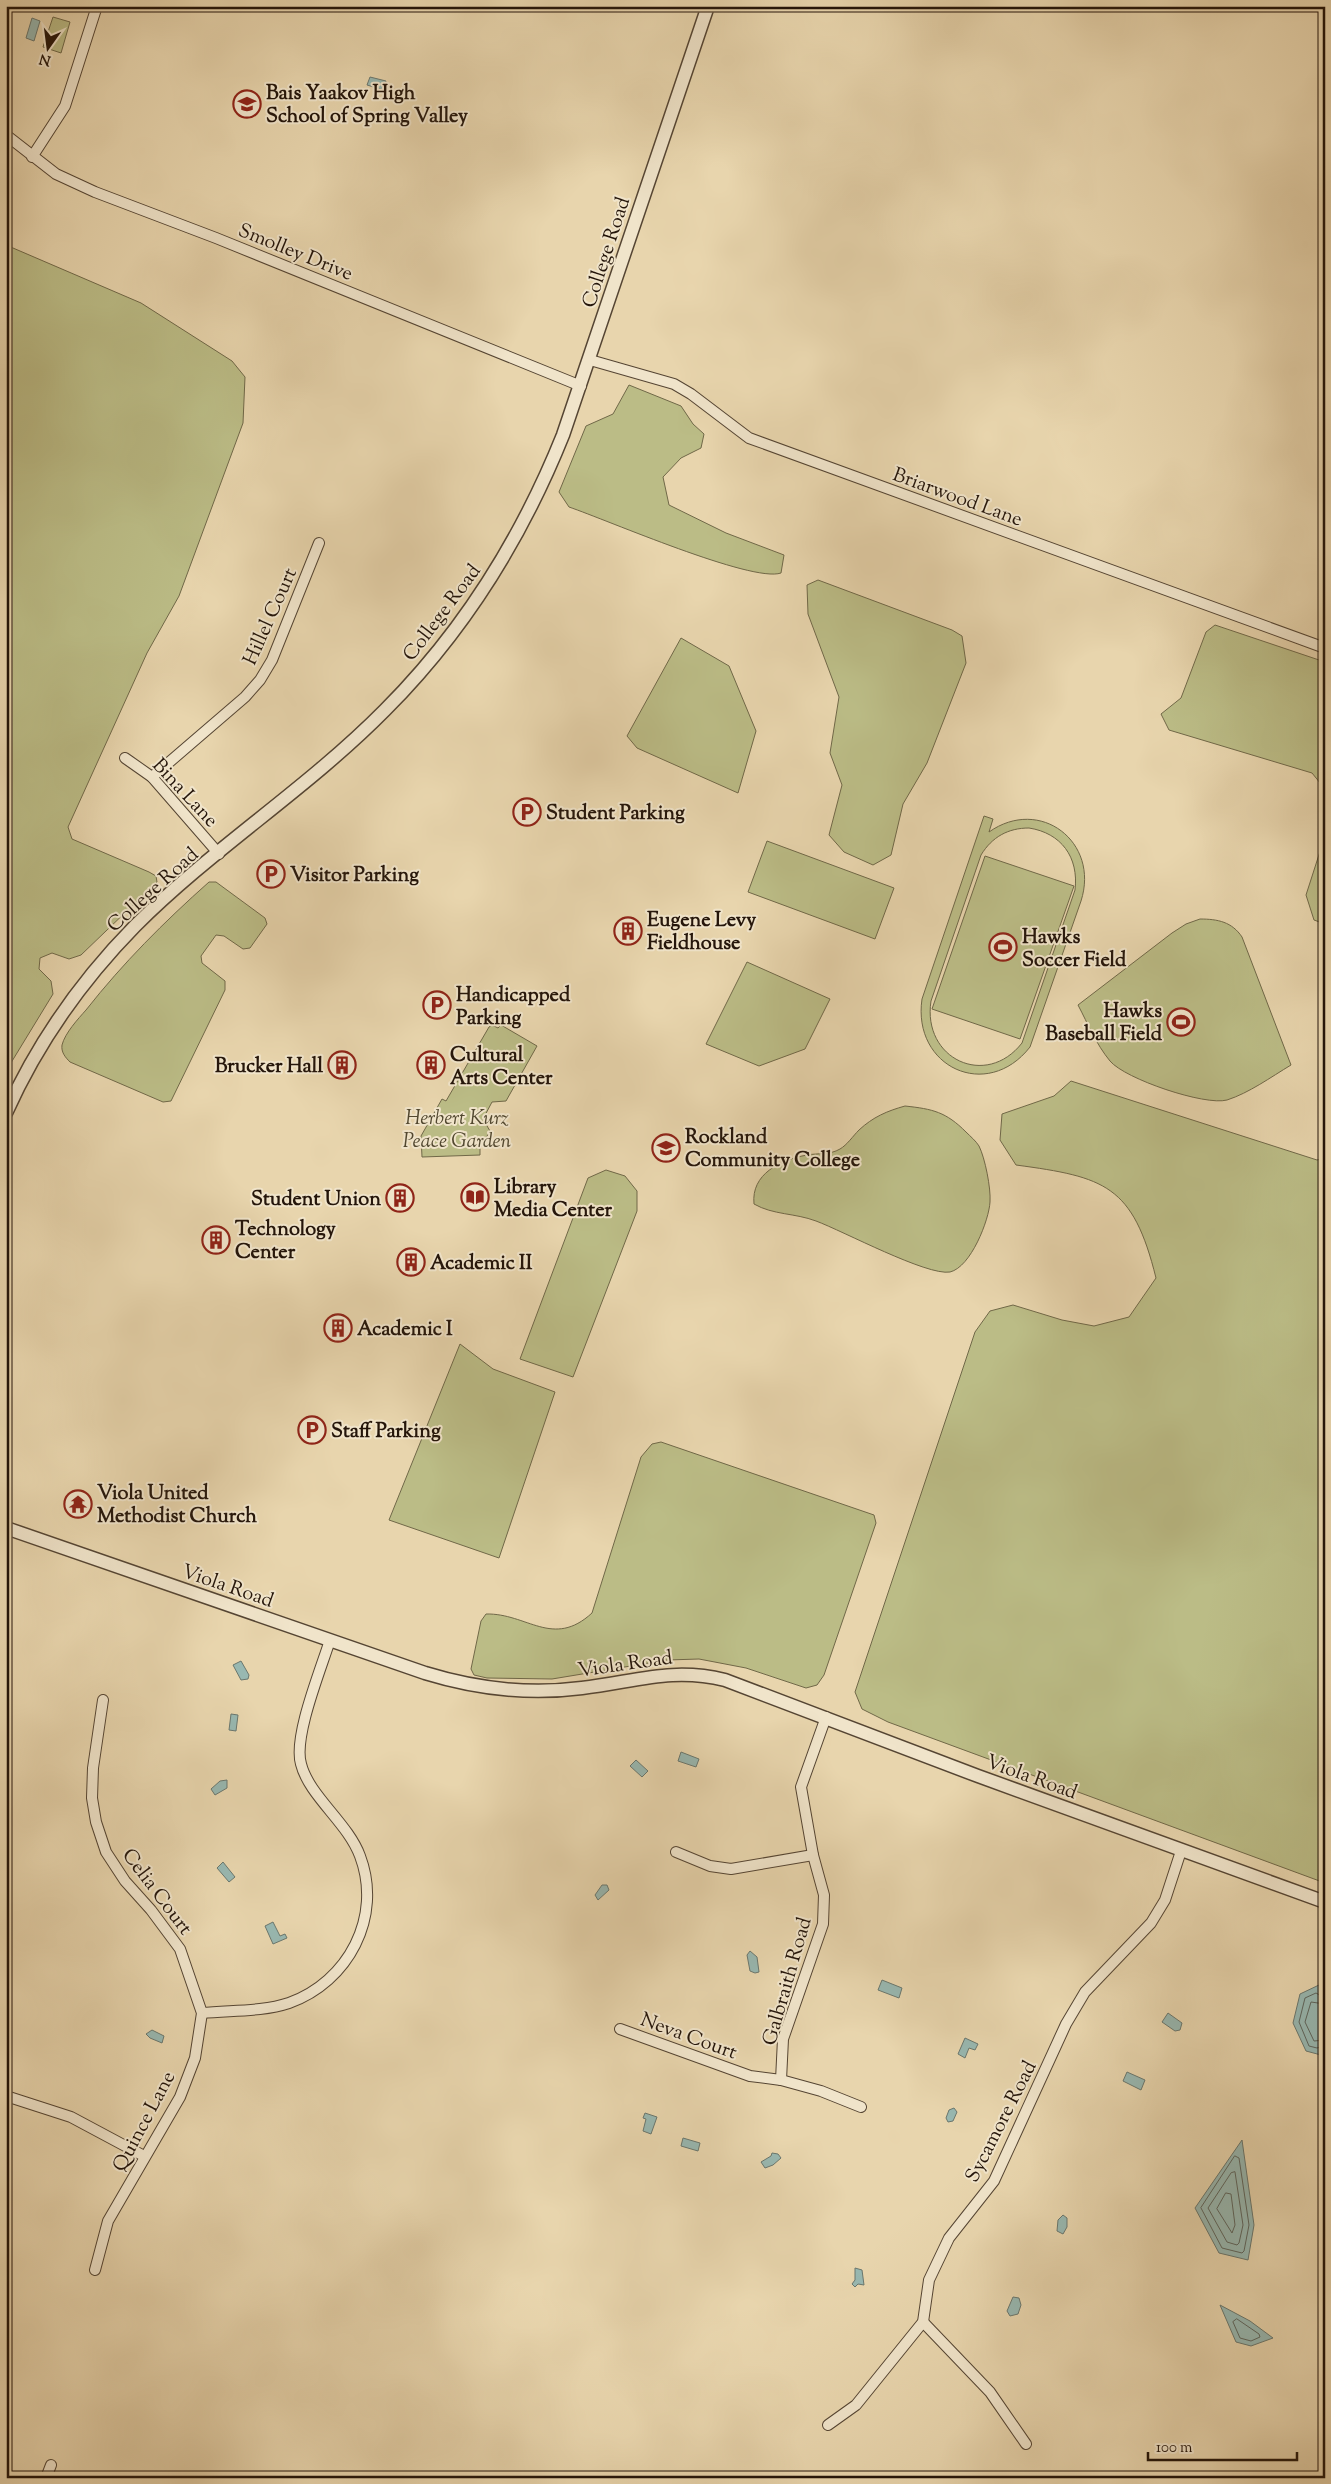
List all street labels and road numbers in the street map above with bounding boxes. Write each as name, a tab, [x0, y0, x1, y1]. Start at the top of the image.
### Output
street label: College Road	[576, 194, 639, 312]
street label: Smolley Drive	[233, 217, 357, 290]
street label: Briarwood Lane	[888, 461, 1026, 535]
street label: College Road	[397, 559, 489, 668]
street label: Hillel Court	[237, 564, 306, 670]
street label: Bina Lane	[144, 752, 224, 835]
street label: College Road	[101, 842, 206, 940]
street label: Viola Road	[177, 1558, 277, 1617]
street label: Viola Road	[576, 1644, 675, 1686]
street label: Viola Road	[981, 1748, 1081, 1808]
street label: Celia Court	[114, 1843, 198, 1942]
street label: Galbraith Road	[756, 1914, 821, 2049]
street label: Neva Court	[636, 2006, 741, 2068]
street label: Sycamore Road	[959, 2056, 1045, 2188]
street label: Quince Lane	[106, 2067, 184, 2178]

